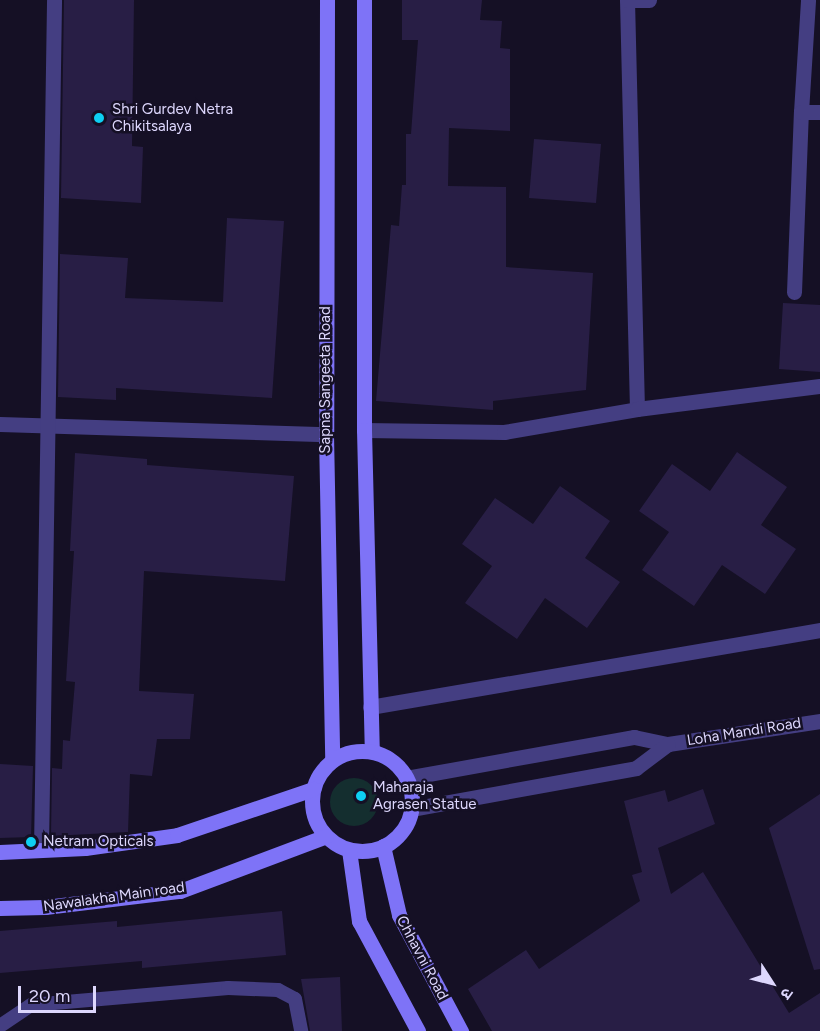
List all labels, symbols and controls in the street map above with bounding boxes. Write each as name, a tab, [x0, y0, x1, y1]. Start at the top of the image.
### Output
place label: Shri Gurdev Netra Chikitsalaya	[112, 100, 233, 135]
marker: Shri Gurdev Netra Chikitsalaya	[90, 109, 108, 127]
street label: Sapna Sangeeta Road	[317, 306, 335, 454]
street label: Loha Mandi Road	[686, 714, 802, 750]
place label: Maharaja Agrasen Statue	[373, 778, 477, 813]
marker: Maharaja Agrasen Statue	[354, 789, 368, 803]
place label: Netram Opticals	[43, 833, 153, 851]
marker: Netram Opticals	[24, 835, 38, 849]
street label: Nawalakha Main road	[42, 878, 186, 916]
street label: Chhavni Road	[392, 913, 452, 1003]
north arrow	[742, 953, 802, 1013]
scale bar	[21, 974, 99, 1012]
text: उ	[777, 984, 797, 1003]
text: 20 m	[29, 985, 70, 1007]

